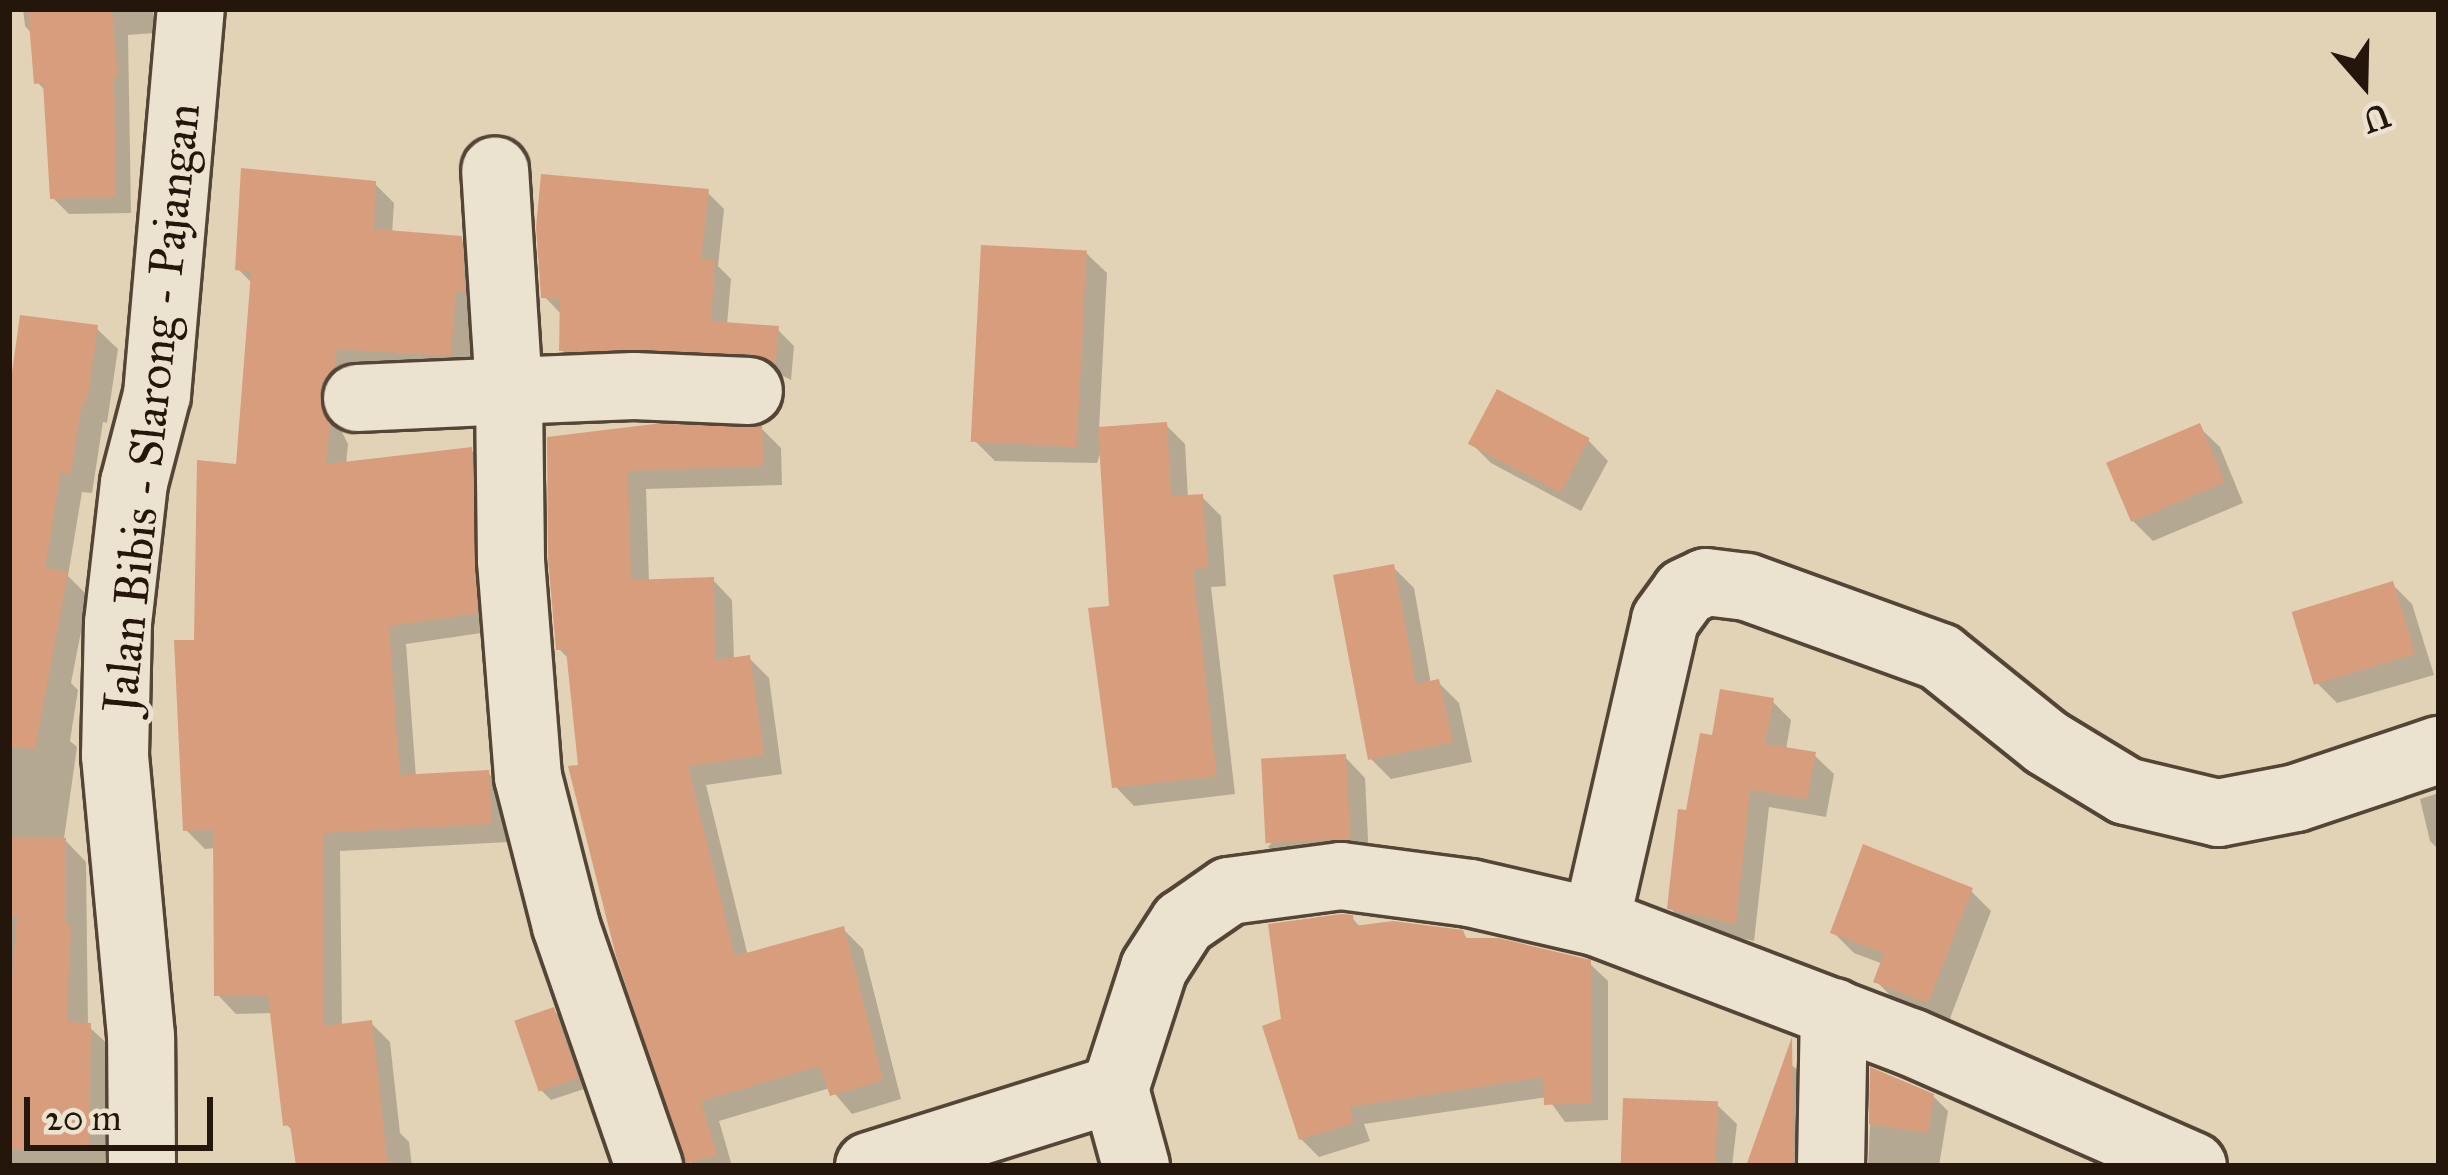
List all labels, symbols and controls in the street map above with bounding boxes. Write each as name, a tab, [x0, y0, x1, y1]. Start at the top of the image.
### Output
north arrow	[2304, 24, 2424, 144]
text: U	[2357, 95, 2395, 141]
street label: Jalan Bibis - Slarong - Pajangan	[90, 101, 212, 715]
scale bar	[30, 1073, 219, 1147]
text: 20 m	[45, 1096, 122, 1140]

